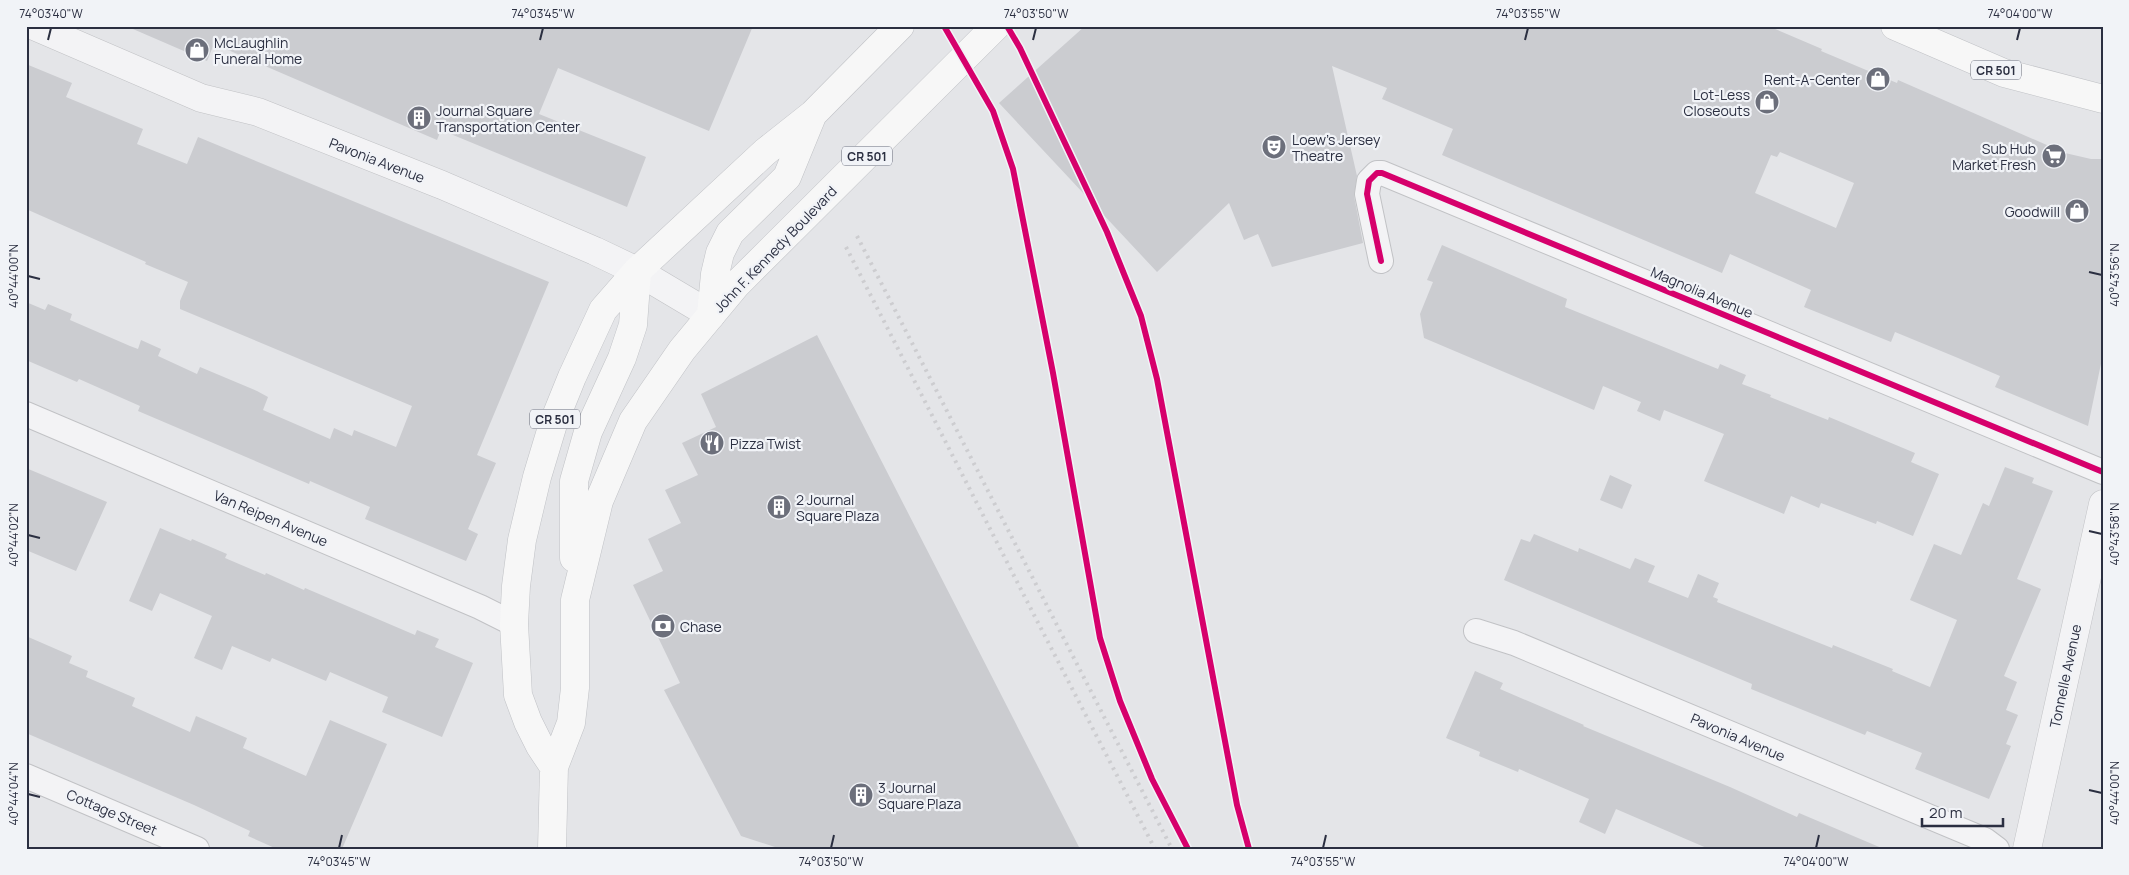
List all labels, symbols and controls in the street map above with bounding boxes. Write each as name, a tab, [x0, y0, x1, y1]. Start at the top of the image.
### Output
text: 74°03'40"W	[19, 5, 83, 22]
text: 74°03'45"W	[511, 5, 575, 22]
text: 74°03'50"W	[1004, 5, 1069, 22]
text: 74°03'55"W	[1496, 5, 1561, 22]
text: 74°04'00"W	[1987, 5, 2053, 22]
place label: McLaughlin Funeral Home	[214, 33, 302, 68]
shop icon: McLaughlin Funeral Home	[184, 37, 210, 63]
road number: CR 501	[1971, 60, 2021, 80]
shop icon: Rent-A-Center	[1865, 66, 1891, 92]
place label: Rent-A-Center	[1764, 70, 1860, 89]
place label: Lot-Less Closeouts	[1683, 85, 1750, 120]
shop icon: Lot-Less Closeouts	[1754, 89, 1780, 115]
place label: Journal Square Transportation Center	[436, 101, 580, 136]
building icon: Journal Square Transportation Center	[406, 105, 432, 131]
place label: Loew's Jersey Theatre	[1292, 130, 1381, 165]
street label: Pavonia Avenue	[327, 133, 427, 187]
theatre icon: Loew's Jersey Theatre	[1261, 134, 1287, 160]
place label: Sub Hub Market Fresh	[1952, 139, 2036, 174]
supermarket icon: Sub Hub Market Fresh	[2041, 143, 2067, 169]
road number: CR 501	[842, 146, 892, 166]
street label: John F. Kennedy Boulevard	[709, 182, 841, 316]
shop icon: Goodwill	[2064, 198, 2090, 224]
place label: Goodwill	[2005, 202, 2060, 221]
text: 40°43'56"N	[2106, 243, 2123, 307]
text: 40°44'00"N	[5, 244, 22, 308]
street label: Magnolia Avenue	[1648, 262, 1756, 322]
road number: CR 501	[530, 409, 580, 428]
restaurant icon: Pizza Twist	[699, 430, 725, 456]
place label: Pizza Twist	[730, 434, 802, 453]
street label: Van Reipen Avenue	[211, 485, 331, 551]
place label: 2 Journal Square Plaza	[796, 490, 879, 525]
building icon: 2 Journal Square Plaza	[766, 494, 792, 520]
text: 40°44'02"N	[5, 503, 22, 567]
text: 40°43'58"N	[2106, 503, 2123, 565]
bank icon: Chase	[650, 613, 676, 639]
place label: Chase	[680, 617, 722, 636]
street label: Tonnelle Avenue	[2045, 622, 2085, 730]
street label: Pavonia Avenue	[1688, 709, 1788, 765]
text: 40°44'00"N	[2106, 761, 2123, 825]
text: 40°44'04"N	[5, 762, 22, 826]
place label: 3 Journal Square Plaza	[878, 778, 961, 813]
building icon: 3 Journal Square Plaza	[848, 782, 874, 808]
street label: Cottage Street	[64, 784, 161, 840]
scale bar	[1922, 795, 2003, 827]
text: 20 m	[1929, 802, 1962, 823]
text: 74°03'45"W	[307, 853, 371, 870]
text: 74°03'50"W	[799, 853, 864, 870]
text: 74°03'55"W	[1291, 853, 1356, 870]
text: 74°04'00"W	[1783, 853, 1849, 870]

